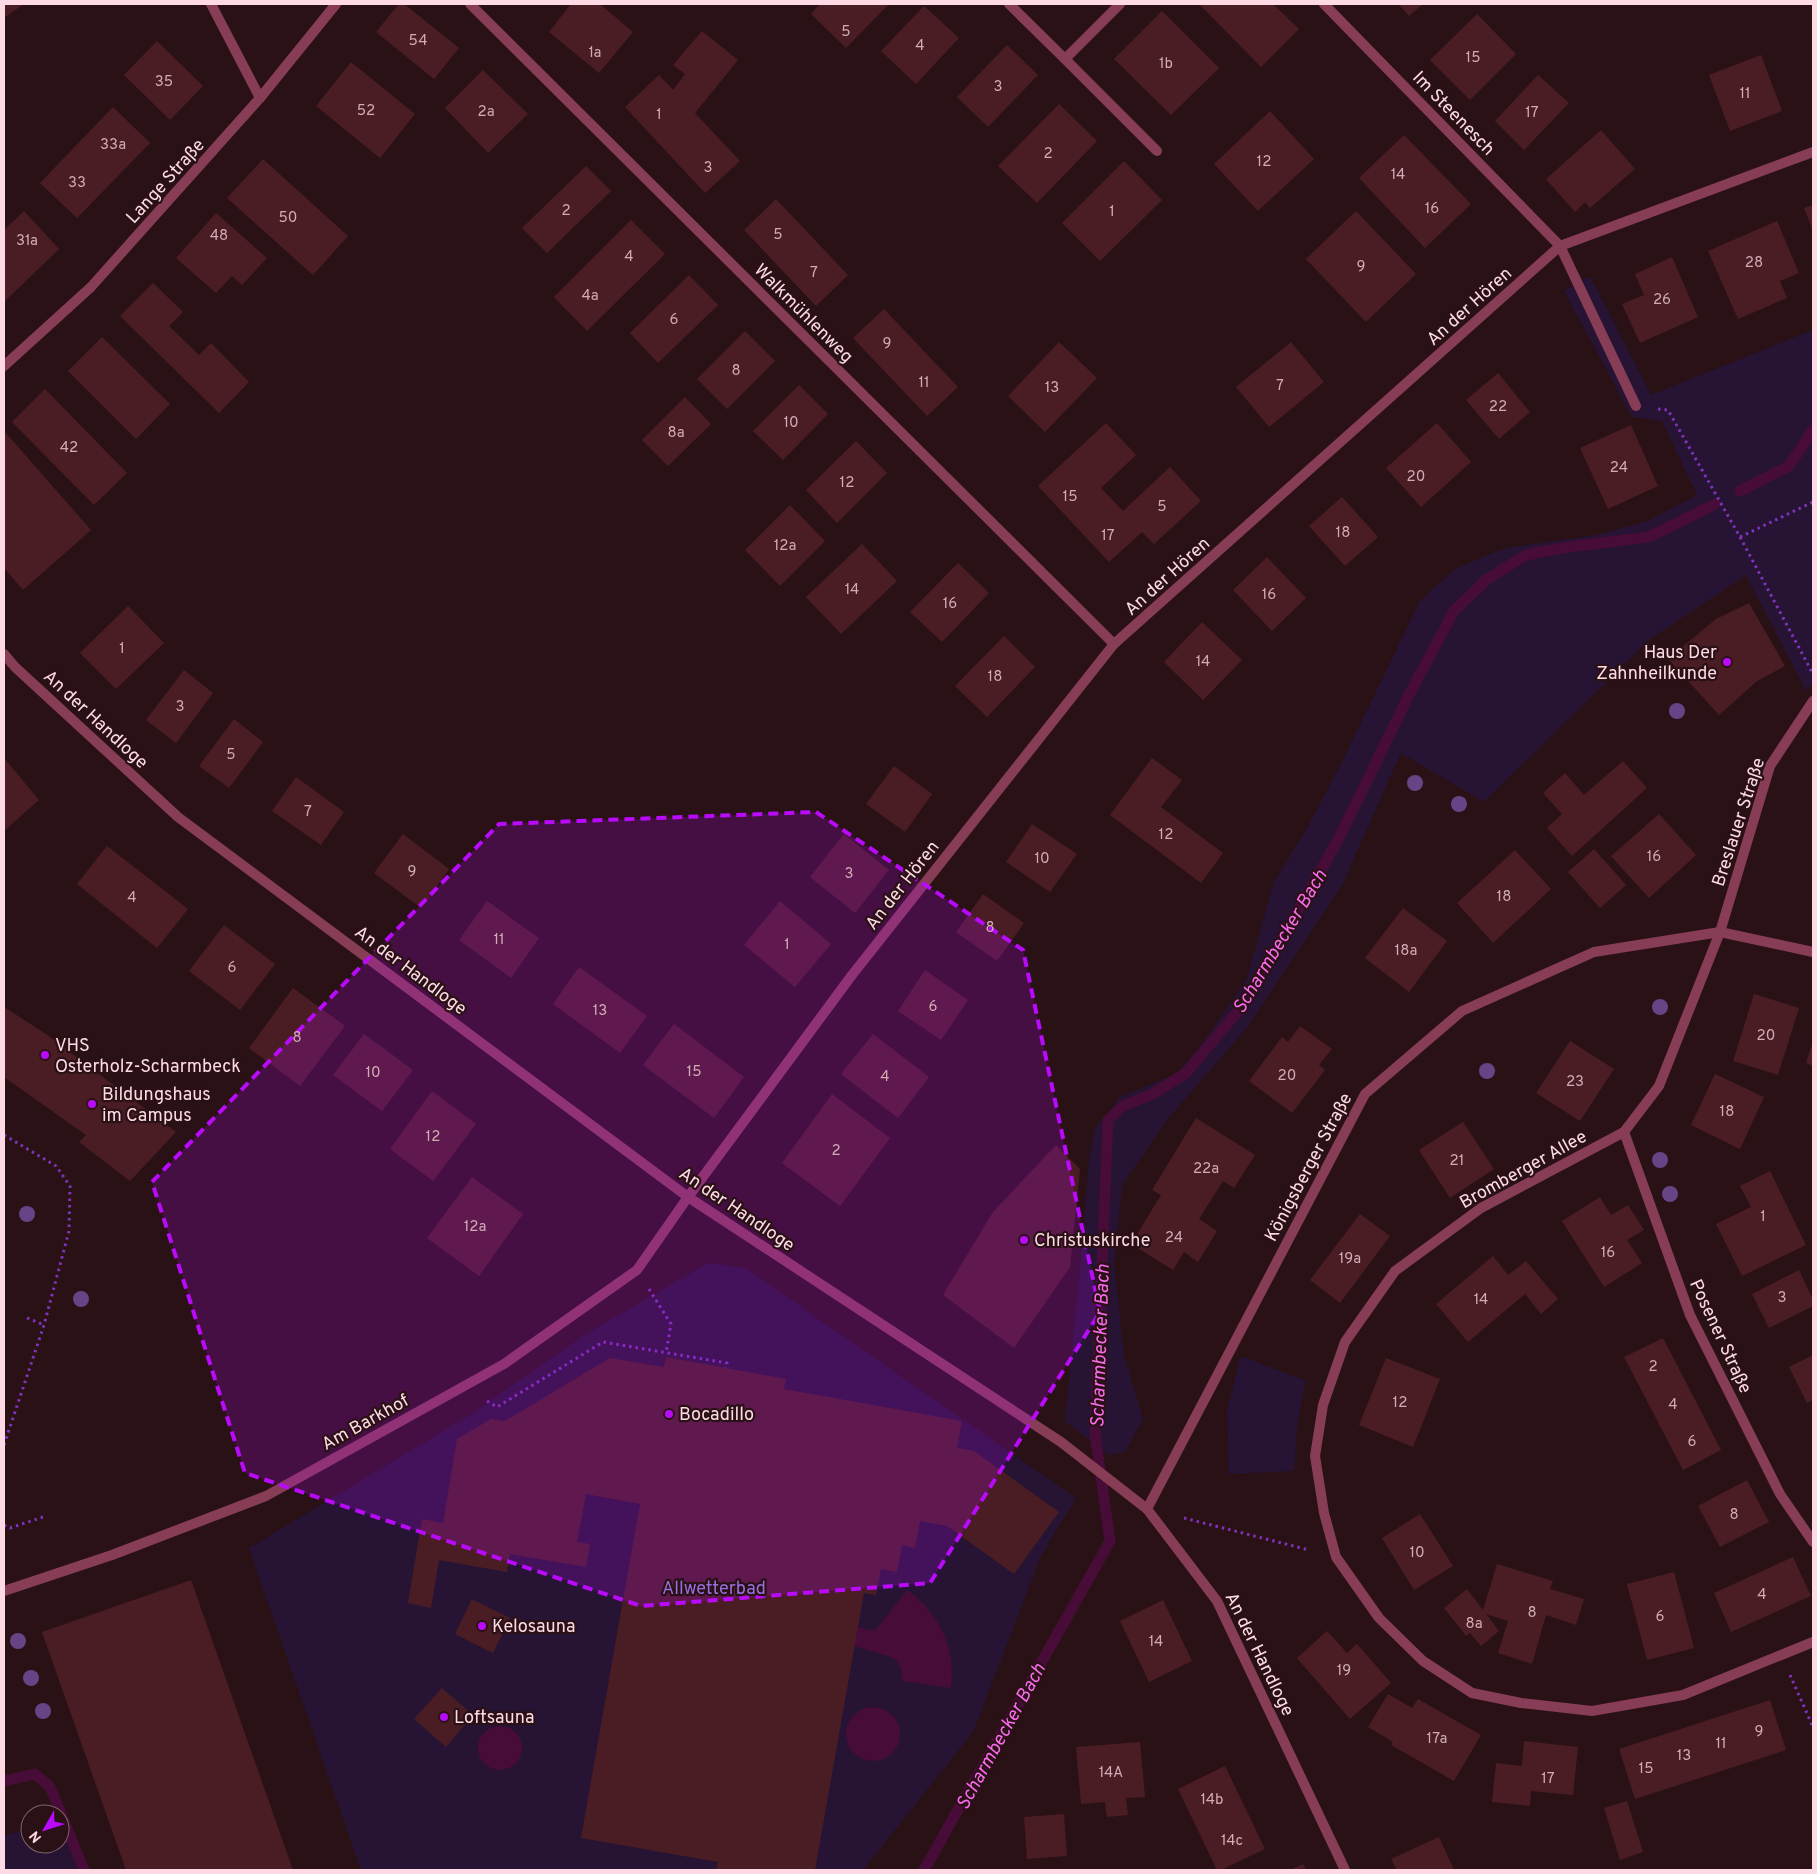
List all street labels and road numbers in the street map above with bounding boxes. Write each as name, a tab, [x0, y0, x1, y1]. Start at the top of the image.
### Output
street label: Im Steenesch	[1407, 67, 1499, 161]
street label: Lange Straße	[122, 135, 210, 229]
street label: Walkmühlenweg	[748, 259, 858, 369]
street label: An der Hören	[1422, 263, 1518, 352]
street label: An der Hören	[1120, 533, 1216, 622]
street label: An der Handloge	[38, 666, 152, 774]
street label: Breslauer Straße	[1708, 755, 1771, 890]
street label: An der Hören	[861, 837, 945, 935]
street label: An der Handloge	[349, 921, 471, 1021]
street label: Königsberger Straße	[1260, 1089, 1358, 1246]
street label: Bromberger Allee	[1456, 1126, 1591, 1215]
street label: An der Handloge	[674, 1163, 798, 1257]
street label: Posener Straße	[1683, 1276, 1756, 1397]
street label: Am Barkhof	[318, 1390, 413, 1457]
street label: An der Handloge	[1219, 1589, 1299, 1720]

